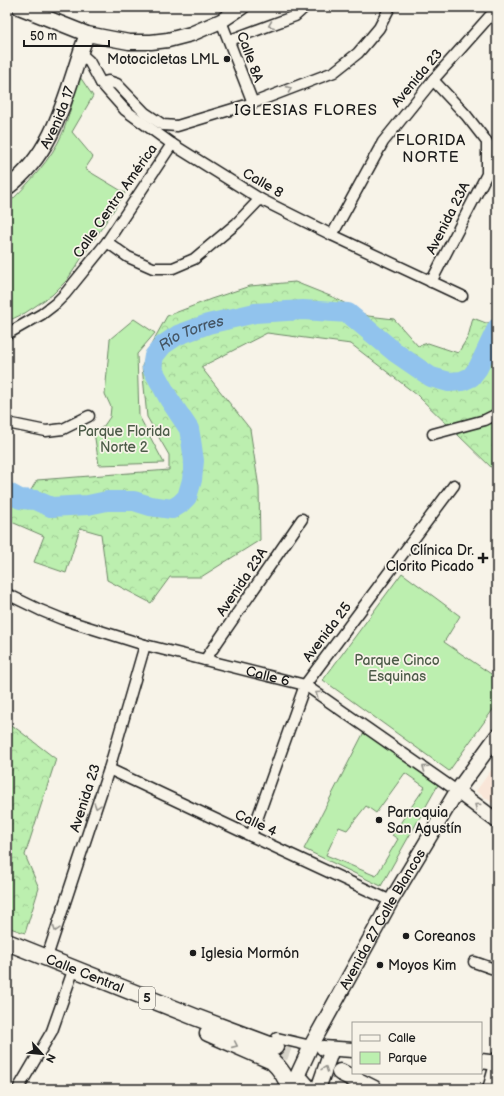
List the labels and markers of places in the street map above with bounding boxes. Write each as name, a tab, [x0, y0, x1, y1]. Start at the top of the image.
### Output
place label: Motocicletas LML	[107, 51, 219, 68]
marker: Motocicletas LML	[222, 54, 232, 64]
place label: Clínica Dr. Clorito Picado	[386, 542, 474, 575]
marker: Clínica Dr. Clorito Picado	[477, 552, 489, 564]
place label: Parroquia San Agustín	[387, 804, 462, 837]
marker: Parroquia San Agustín	[374, 815, 384, 825]
place label: Coreanos	[414, 928, 476, 945]
marker: Coreanos	[401, 931, 411, 941]
place label: Iglesia Mormón	[201, 945, 299, 962]
marker: Iglesia Mormón	[188, 948, 198, 958]
place label: Moyos Kim	[388, 957, 456, 974]
marker: Moyos Kim	[375, 960, 385, 970]

